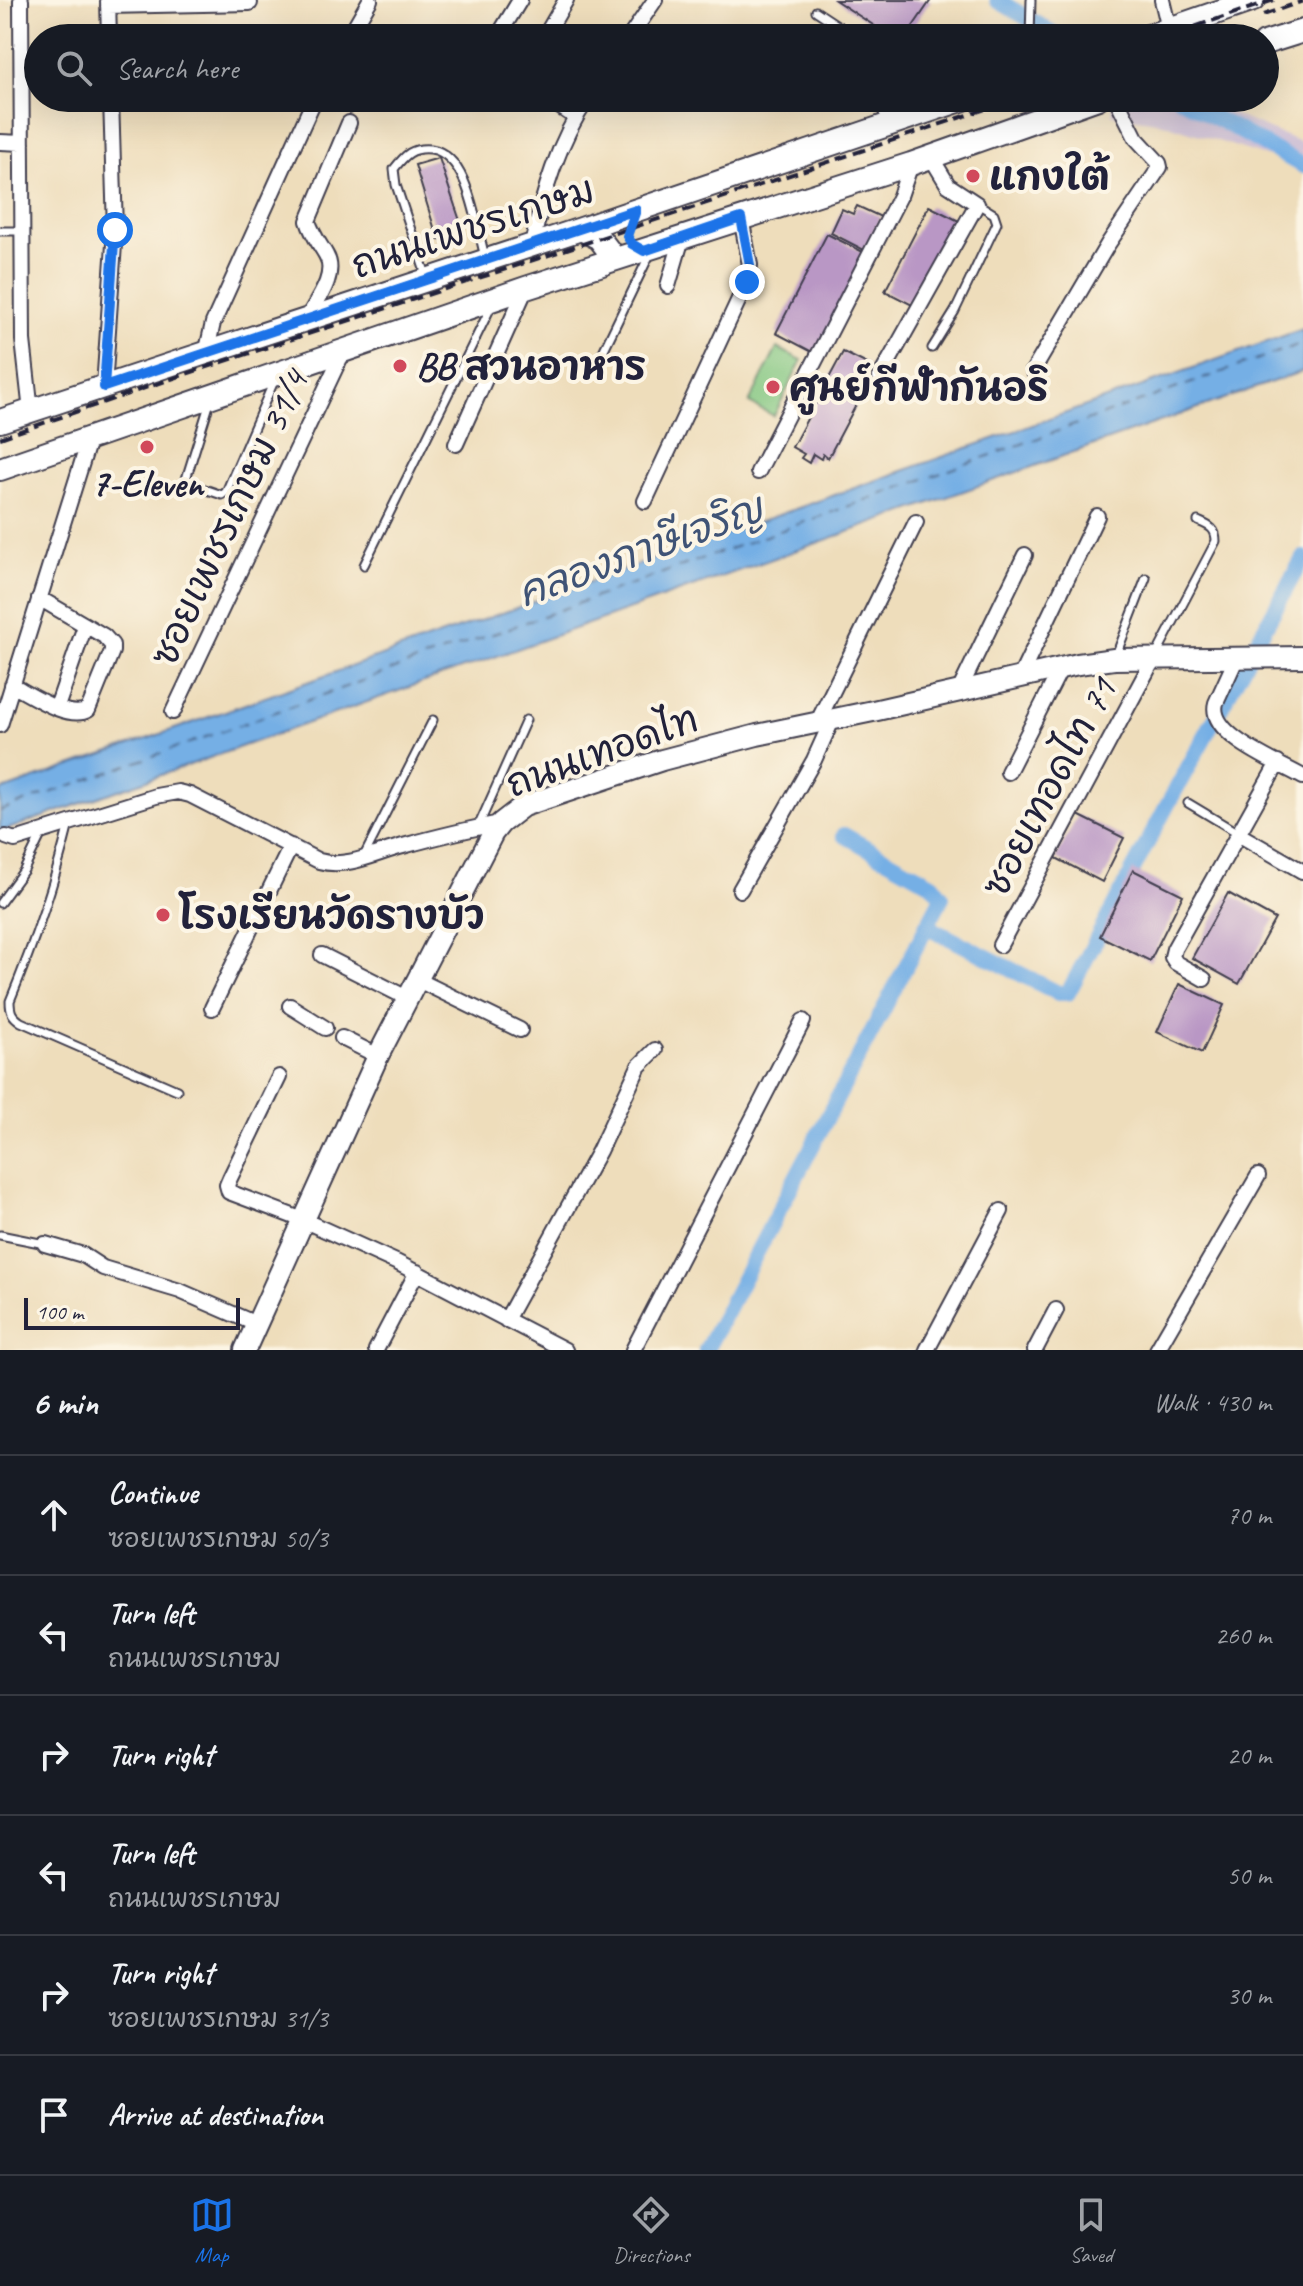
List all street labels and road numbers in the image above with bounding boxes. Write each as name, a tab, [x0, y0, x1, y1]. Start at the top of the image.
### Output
street label: ถนนเพชรเกษม	[346, 166, 601, 289]
street label: ซอยเพชรเกษม 31/4	[140, 359, 320, 674]
street label: ซอยเทอดไท 71	[971, 668, 1128, 905]
street label: ถนนเทอดไท	[499, 694, 705, 808]

